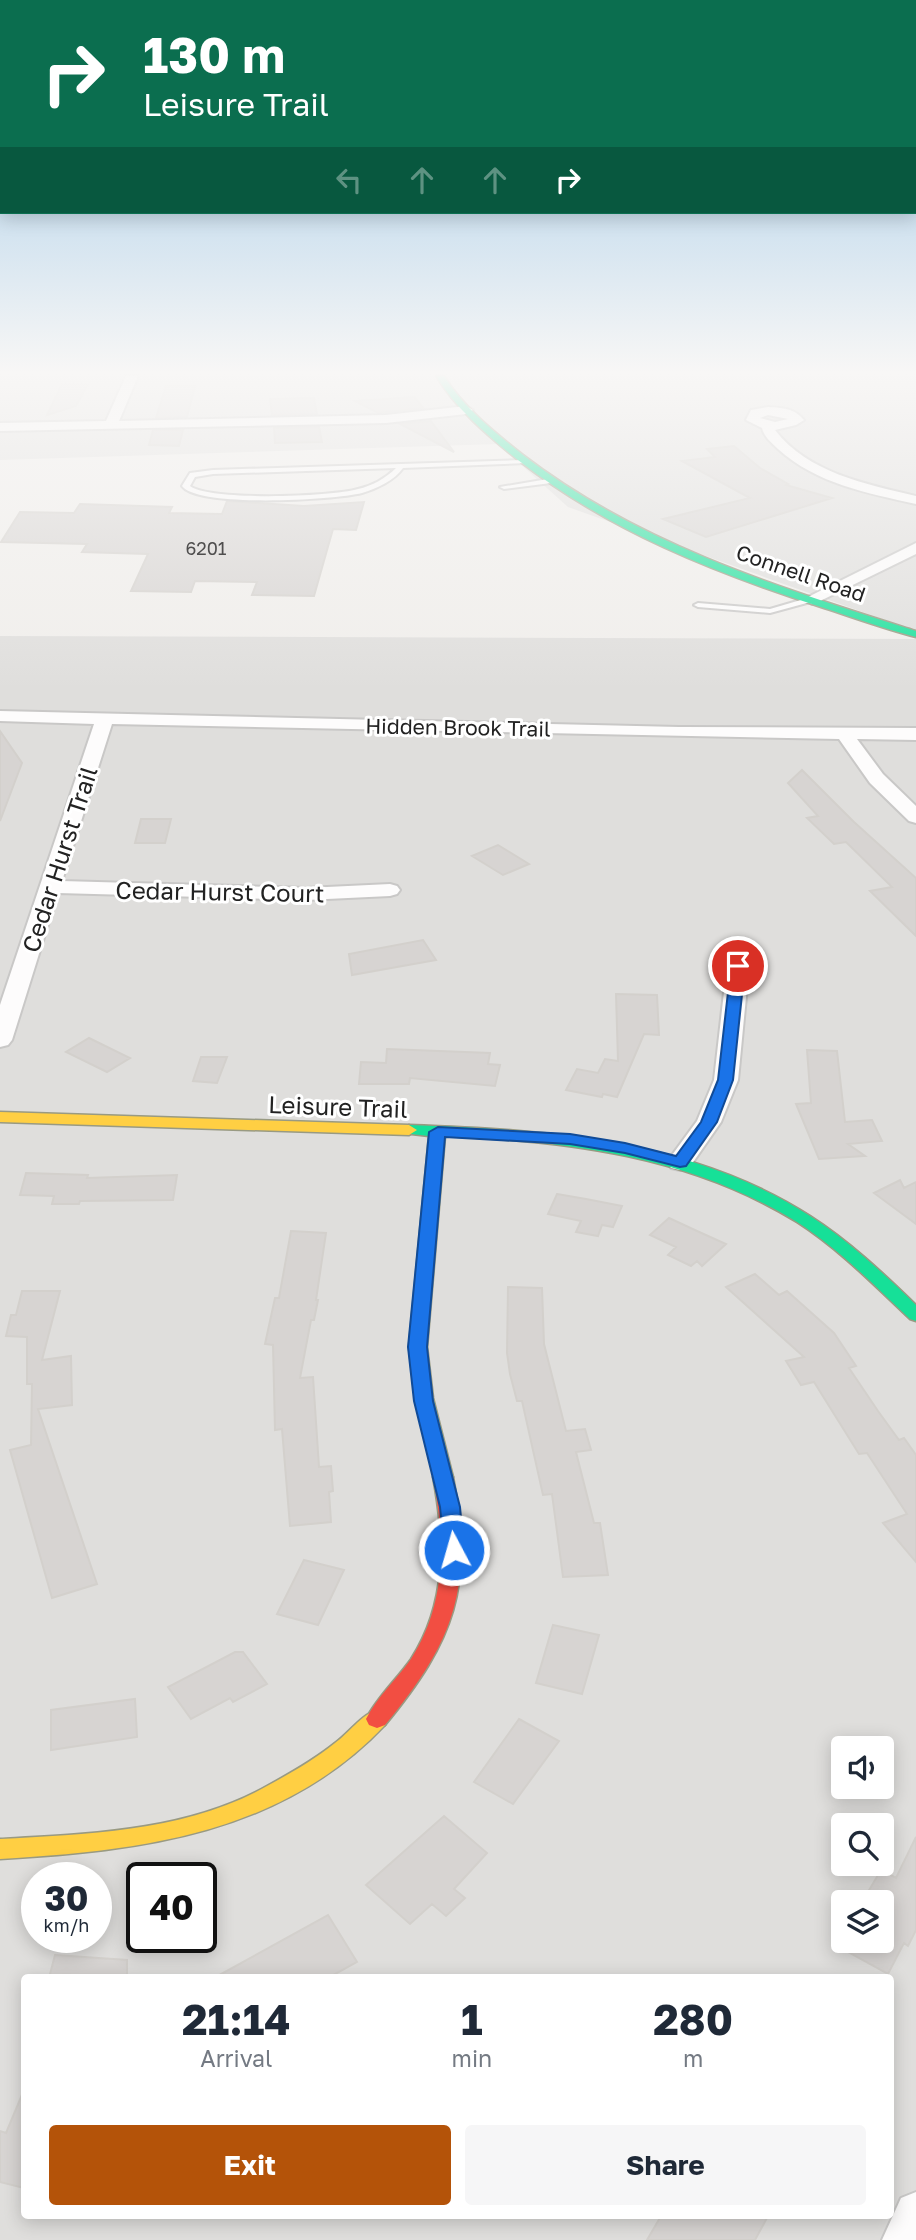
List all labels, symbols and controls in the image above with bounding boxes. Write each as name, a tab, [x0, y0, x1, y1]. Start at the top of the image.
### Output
text: 130 m	[143, 25, 285, 84]
icon: right	[28, 28, 119, 119]
text: Leisure Trail	[143, 85, 329, 123]
icon: left	[330, 161, 368, 199]
icon: ahead	[403, 161, 441, 199]
icon: ahead	[476, 161, 514, 199]
icon: right	[549, 161, 587, 199]
house number: 6201	[185, 537, 227, 559]
street label: Connell Road	[733, 539, 869, 607]
street label: Hidden Brook Trail	[365, 712, 551, 742]
street label: Cedar Hurst Trail	[15, 762, 103, 956]
street label: Cedar Hurst Court	[115, 875, 325, 907]
pin	[708, 936, 768, 996]
icon: arrive	[719, 947, 757, 985]
street label: Leisure Trail	[268, 1089, 408, 1123]
position arrow	[417, 1513, 491, 1587]
map controls	[831, 1736, 894, 1953]
button: sound	[831, 1736, 894, 1799]
button: search	[831, 1813, 894, 1876]
speed limit sign: 40	[126, 1862, 217, 1953]
text: 30	[44, 1877, 89, 1919]
button: layers	[831, 1890, 894, 1953]
text: km/h	[44, 1914, 89, 1936]
text: 21:14	[182, 1994, 291, 2044]
text: 1	[461, 1994, 483, 2044]
text: 280	[653, 1994, 733, 2044]
text: Arrival	[200, 2044, 272, 2072]
text: min	[452, 2044, 492, 2072]
text: m	[683, 2044, 703, 2072]
button: Exit	[49, 2125, 451, 2205]
button: Share	[465, 2125, 866, 2205]

